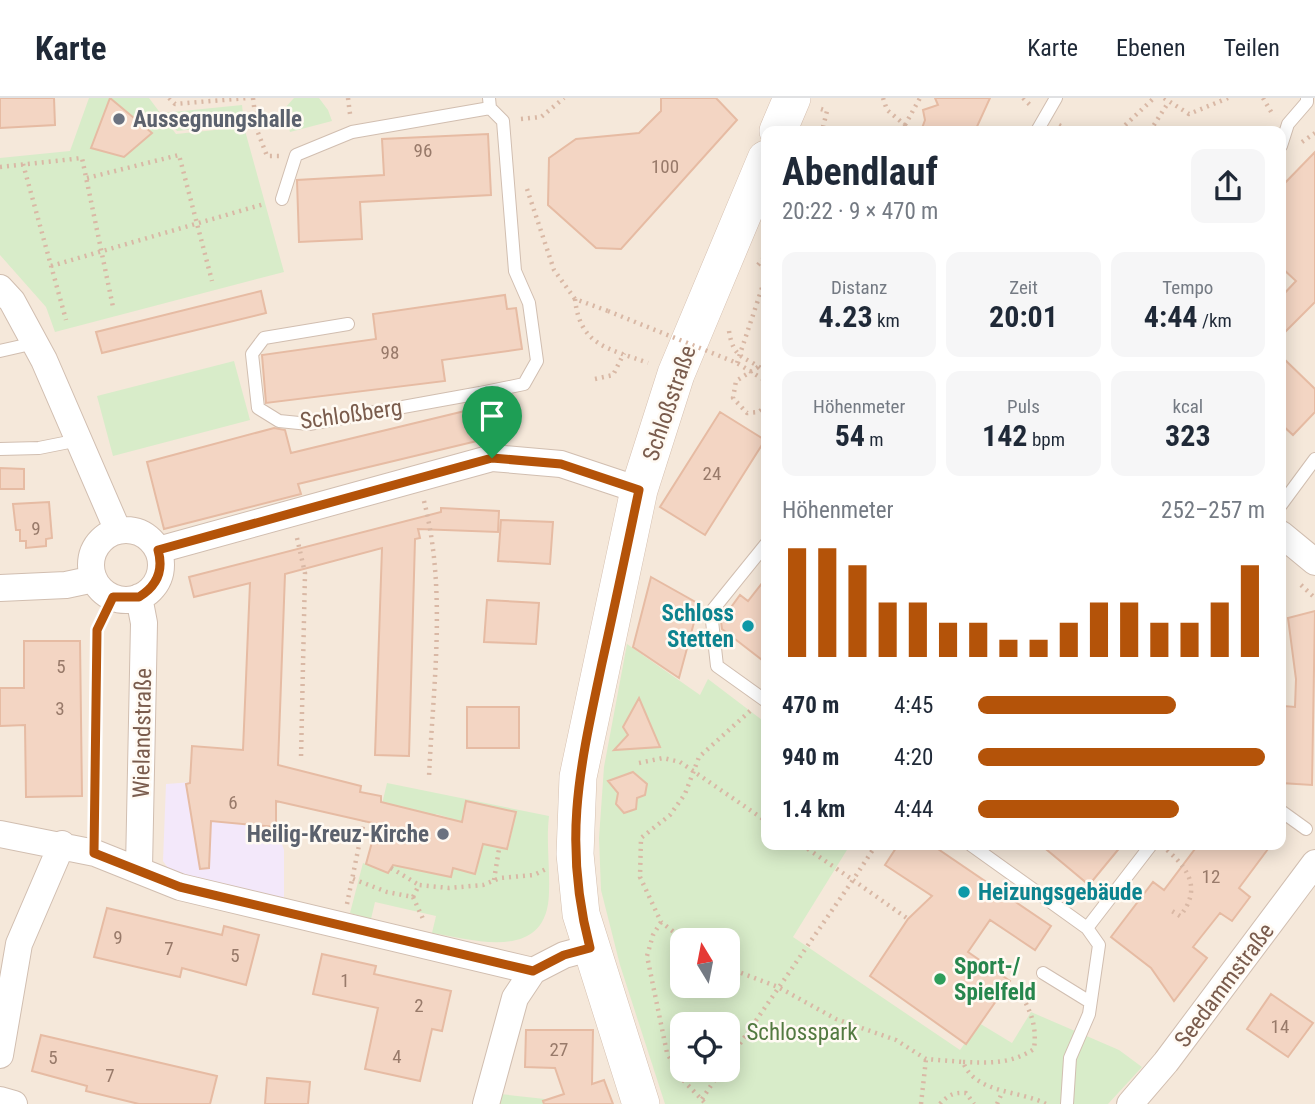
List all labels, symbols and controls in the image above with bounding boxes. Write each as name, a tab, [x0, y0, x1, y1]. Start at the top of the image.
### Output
text: Karte	[35, 29, 106, 68]
text: Karte	[1027, 34, 1078, 62]
text: Ebenen	[1116, 34, 1186, 62]
text: Teilen	[1224, 34, 1280, 62]
place label: Aussegnungshalle	[133, 106, 302, 133]
marker: Aussegnungshalle	[111, 111, 127, 127]
house number: 96	[414, 139, 432, 162]
button: share	[1191, 149, 1265, 223]
text: Abendlauf	[782, 150, 938, 194]
house number: 100	[651, 155, 679, 178]
text: 20:22 · 9 × 470 m	[782, 198, 938, 225]
text: Distanz	[831, 276, 887, 299]
text: Zeit	[1009, 276, 1038, 299]
text: Tempo	[1162, 276, 1213, 299]
text: 4.23	[818, 299, 873, 334]
text: 20:01	[989, 299, 1058, 334]
text: 4:44	[1144, 299, 1198, 334]
text: km	[873, 309, 900, 332]
text: /km	[1198, 309, 1232, 332]
house number: 98	[381, 341, 399, 364]
street label: Schloßstraße	[637, 342, 702, 464]
pin	[462, 386, 522, 458]
street label: Schloßberg	[298, 394, 404, 435]
text: Höhenmeter	[813, 395, 905, 418]
text: Puls	[1007, 395, 1040, 418]
text: kcal	[1173, 395, 1203, 418]
icon: arrive	[473, 397, 511, 435]
text: 54	[835, 418, 865, 453]
text: 142	[982, 418, 1028, 453]
text: 323	[1165, 418, 1211, 453]
text: m	[865, 428, 884, 451]
text: bpm	[1028, 428, 1065, 451]
house number: 24	[703, 462, 721, 485]
text: Höhenmeter	[782, 497, 894, 524]
text: 252–257 m	[1161, 497, 1265, 524]
house number: 9	[31, 517, 41, 540]
place label: Schloss Stetten	[662, 600, 734, 653]
marker: Schloss Stetten	[740, 618, 756, 634]
house number: 5	[56, 655, 66, 678]
street label: Wielandstraße	[128, 668, 157, 798]
text: 470 m	[782, 692, 839, 719]
text: 4:45	[894, 692, 933, 719]
house number: 3	[55, 697, 65, 720]
text: 940 m	[782, 744, 839, 771]
text: 4:20	[894, 744, 933, 771]
house number: 6	[228, 791, 238, 814]
text: 1.4 km	[782, 796, 845, 823]
text: 4:44	[894, 796, 933, 823]
place label: Heilig-Kreuz-Kirche	[247, 821, 429, 848]
marker: Heilig-Kreuz-Kirche	[435, 826, 451, 842]
house number: 12	[1202, 865, 1220, 888]
place label: Heizungsgebäude	[978, 879, 1143, 906]
marker: Heizungsgebäude	[956, 884, 972, 900]
street label: Seedammstraße	[1169, 918, 1280, 1053]
house number: 9	[113, 926, 123, 949]
north arrow	[670, 928, 740, 998]
map controls	[670, 928, 740, 1082]
house number: 7	[164, 937, 174, 960]
house number: 5	[230, 944, 240, 967]
place label: Sport-/ Spielfeld	[954, 953, 1036, 1006]
house number: 1	[340, 969, 350, 992]
marker: Sport-/ Spielfeld	[932, 971, 948, 987]
house number: 2	[414, 994, 424, 1017]
button: locate	[670, 1012, 740, 1082]
house number: 14	[1271, 1015, 1289, 1038]
park label: Schlosspark	[746, 1019, 858, 1046]
house number: 27	[550, 1038, 568, 1061]
house number: 4	[392, 1045, 402, 1068]
house number: 5	[48, 1046, 58, 1069]
house number: 7	[105, 1064, 115, 1087]

